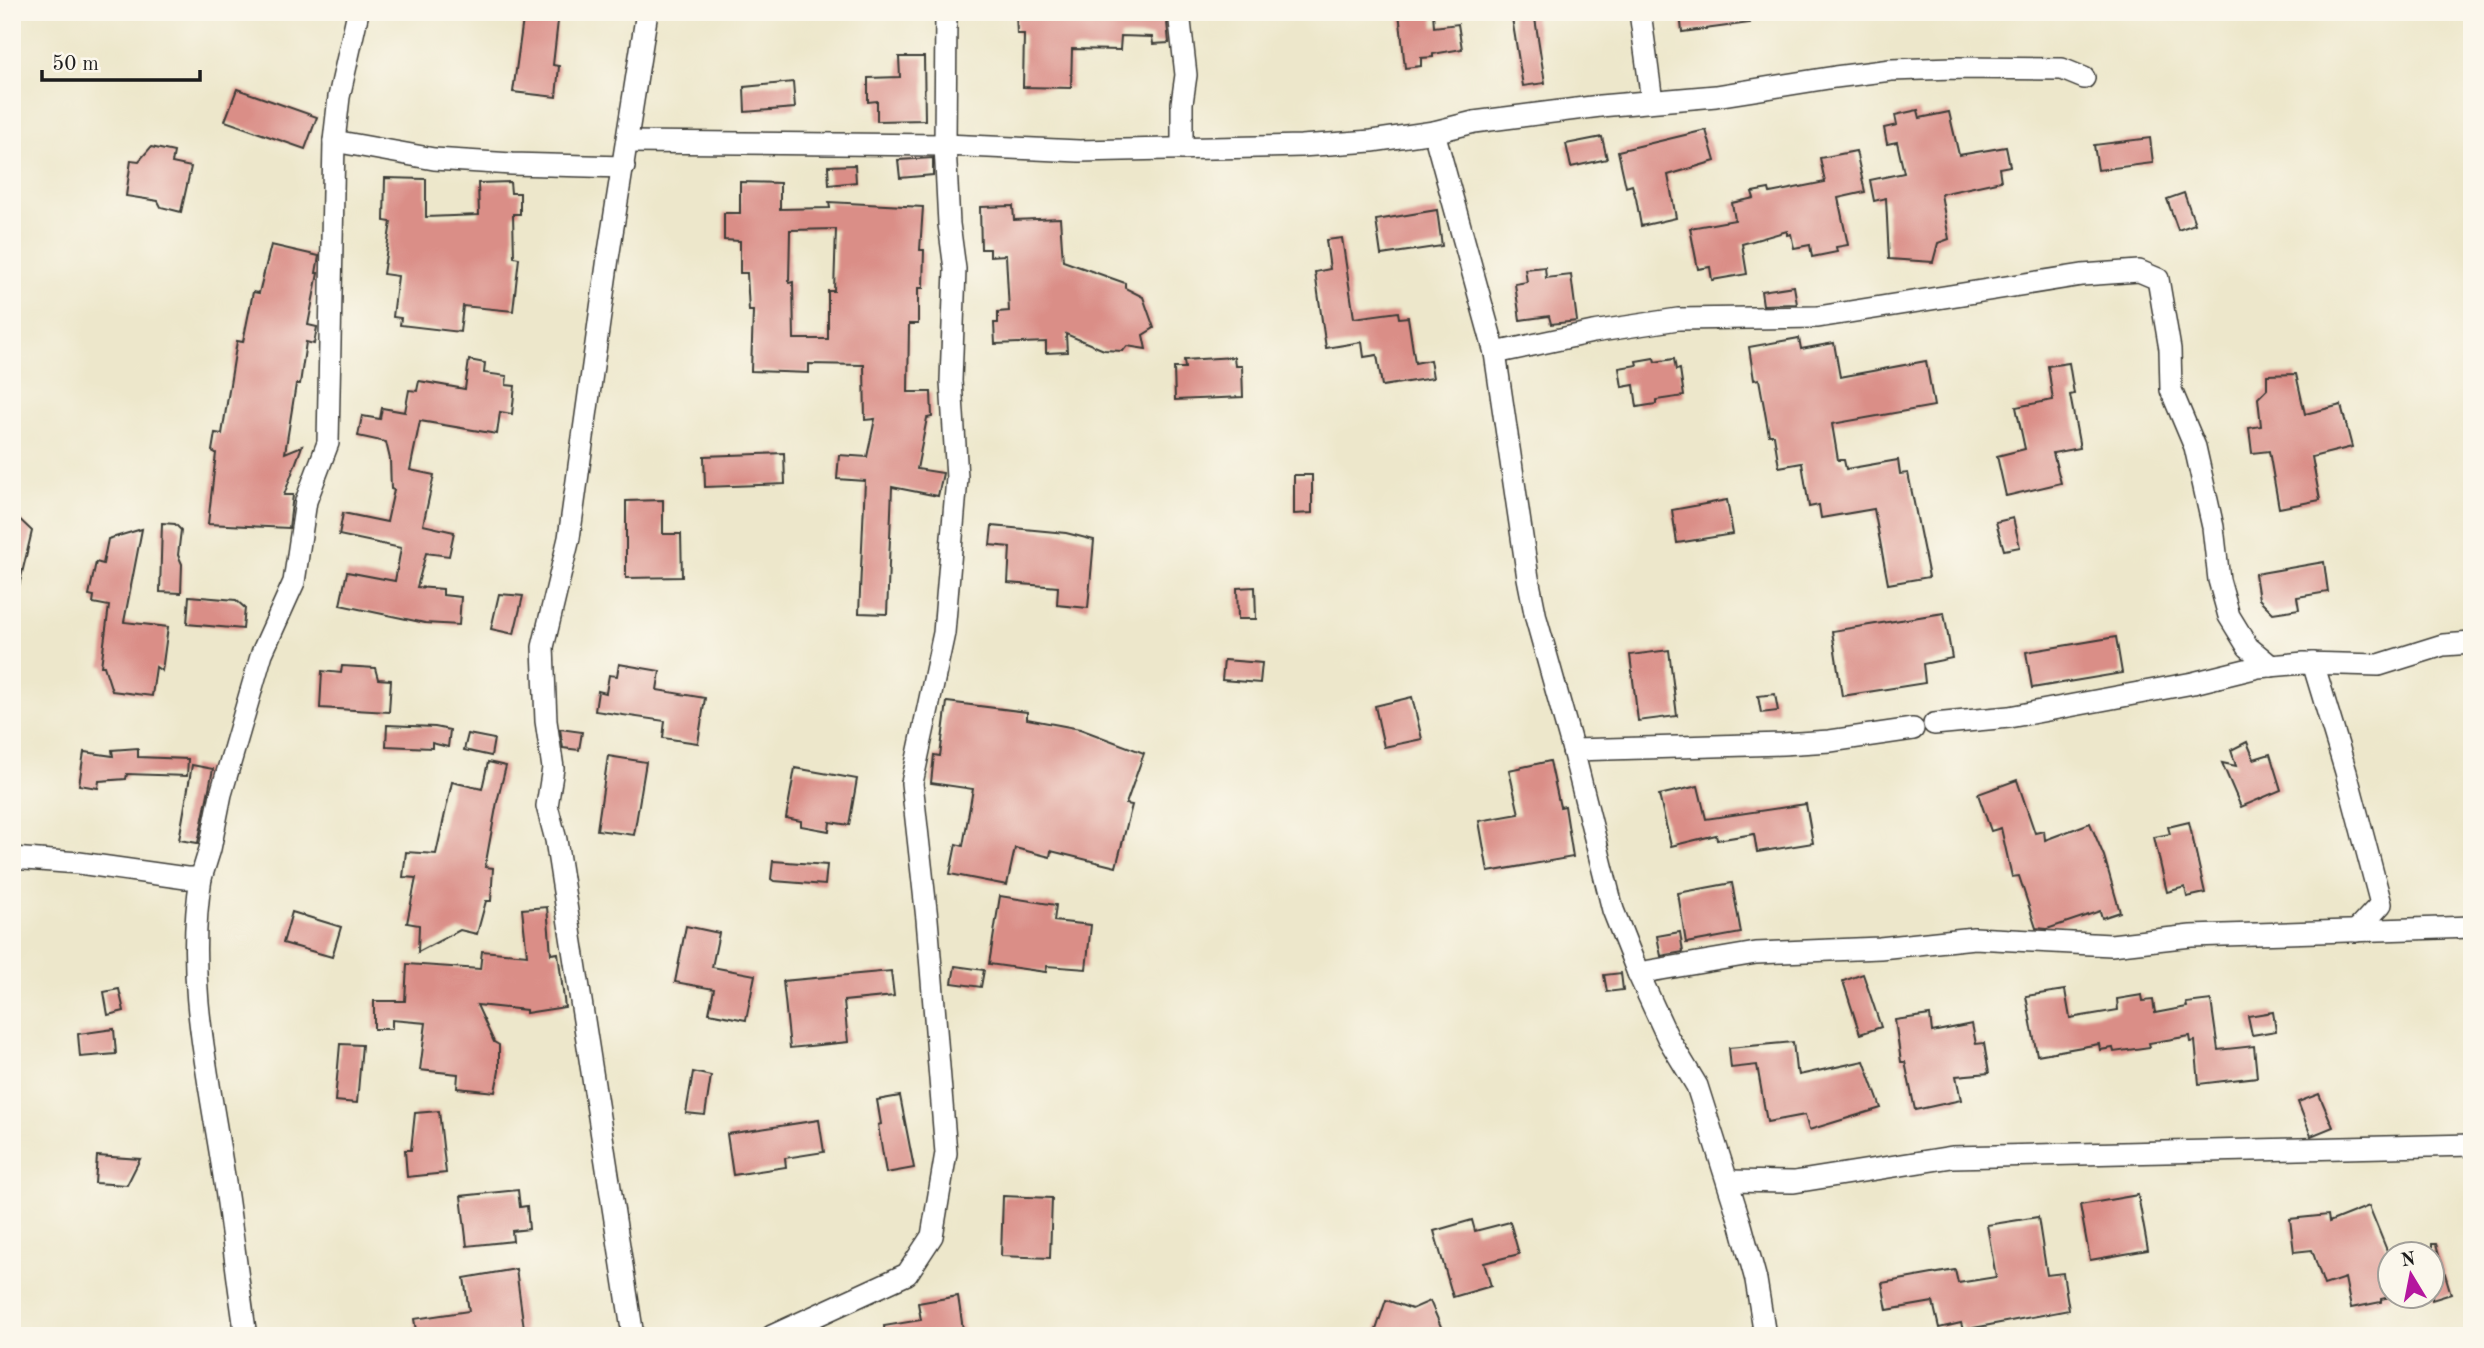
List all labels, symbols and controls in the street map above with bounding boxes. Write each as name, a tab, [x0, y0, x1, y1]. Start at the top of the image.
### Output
scale bar	[42, 38, 200, 82]
text: 50 m	[52, 54, 99, 75]
north arrow	[2376, 1240, 2446, 1310]
text: N	[2400, 1250, 2418, 1271]

